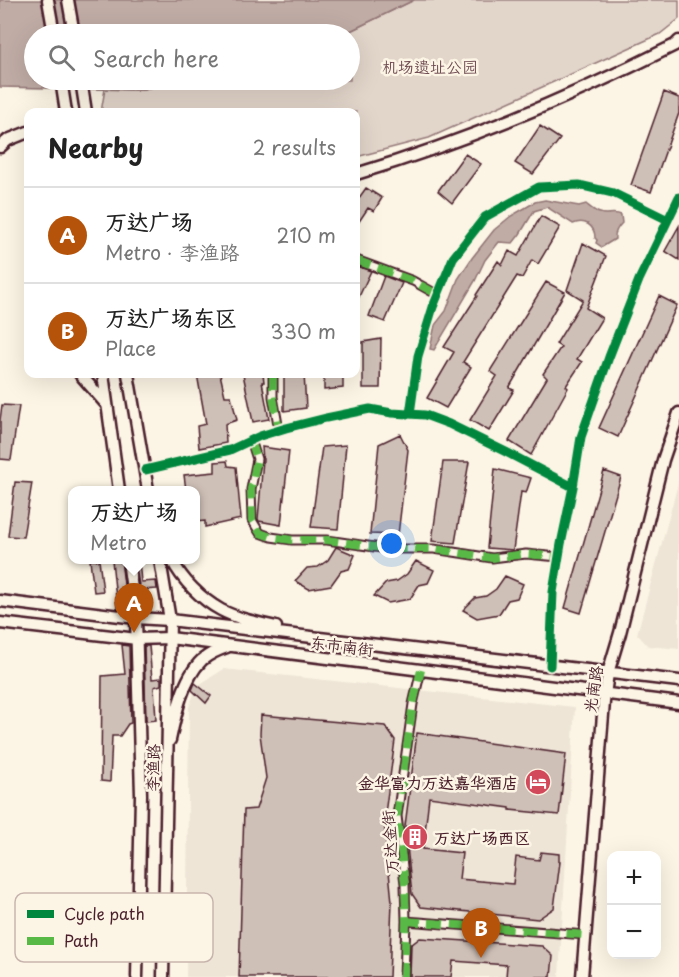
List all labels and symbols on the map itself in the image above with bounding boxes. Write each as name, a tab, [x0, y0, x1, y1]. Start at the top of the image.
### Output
park label: 机场遗址公园	[382, 54, 478, 78]
your location	[377, 529, 406, 558]
pin: A	[114, 584, 154, 633]
street label: 东市南街	[309, 629, 375, 661]
street label: 光南路	[576, 663, 608, 715]
street label: 李渔路	[140, 744, 164, 792]
hotel icon: 金华富力万达嘉华酒店	[523, 767, 553, 797]
place label: 金华富力万达嘉华酒店	[358, 770, 518, 794]
street label: 万达金街	[375, 809, 403, 875]
building icon: 万达广场西区	[400, 822, 430, 852]
place label: 万达广场西区	[434, 825, 530, 849]
legend	[15, 893, 213, 962]
text: Cycle path	[64, 901, 145, 925]
pin: B	[462, 908, 500, 958]
text: Path	[64, 928, 99, 952]

